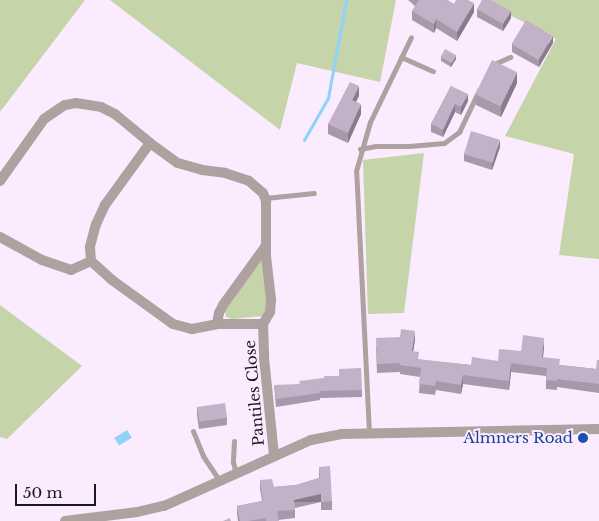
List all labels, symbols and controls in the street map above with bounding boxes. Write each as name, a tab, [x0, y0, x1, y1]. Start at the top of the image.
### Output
street label: Pantiles Close	[240, 339, 268, 447]
place label: Almners Road	[463, 429, 573, 447]
marker: Almners Road	[577, 432, 589, 444]
scale bar	[18, 474, 99, 506]
text: 50 m	[23, 483, 63, 502]

